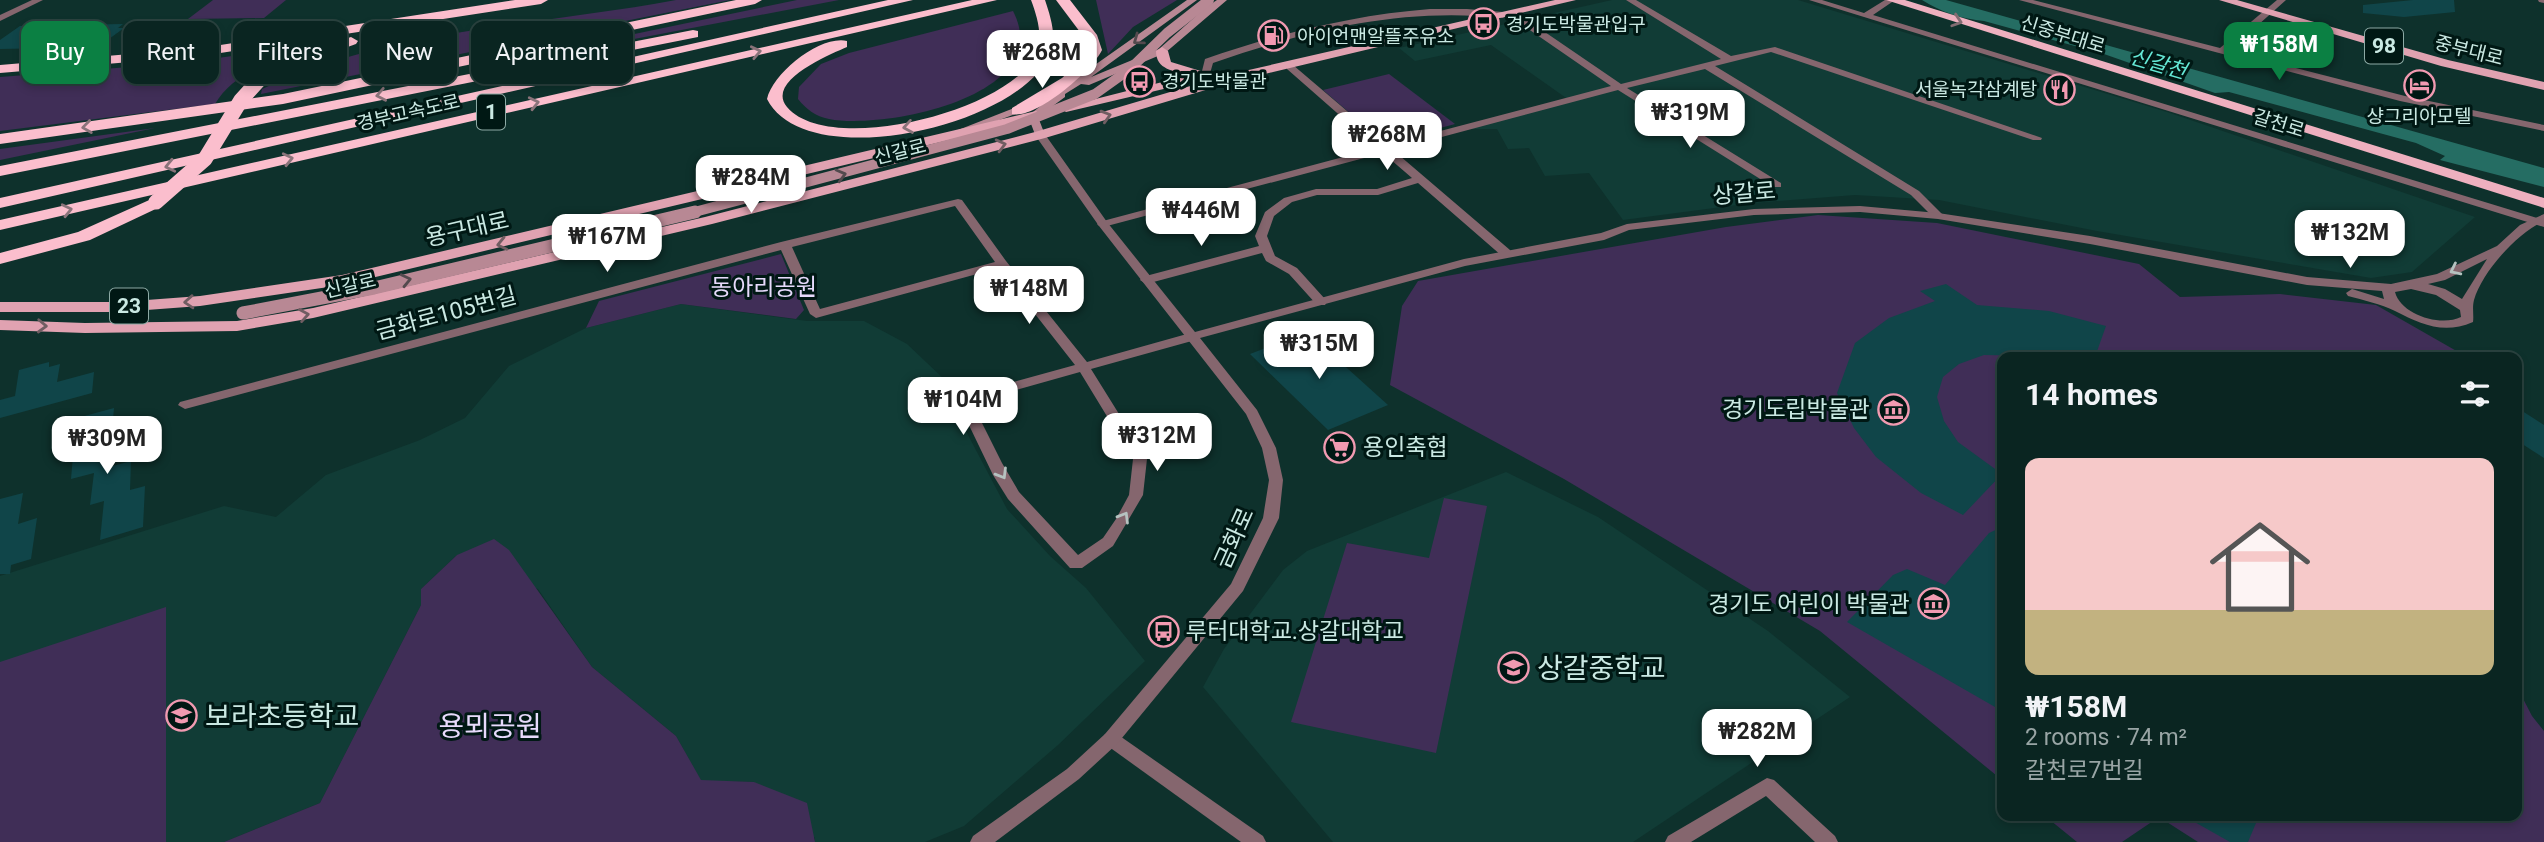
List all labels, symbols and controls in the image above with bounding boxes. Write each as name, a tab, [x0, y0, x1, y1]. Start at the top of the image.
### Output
bus stop icon: 경기도박물관입구	[1466, 7, 1500, 41]
street label: 신중부대로	[2018, 11, 2108, 58]
place label: 경기도박물관입구	[1506, 13, 1646, 36]
one-way arrow	[1950, 13, 1963, 27]
fuel station icon: 아이언맨알뜰주유소	[1257, 19, 1291, 53]
chip: Buy	[21, 21, 109, 84]
chip: Rent	[123, 21, 219, 84]
chip: Filters	[233, 21, 347, 84]
chip: New	[361, 21, 457, 84]
chip: Apartment	[471, 21, 633, 84]
pin: ₩158M	[2230, 22, 2328, 82]
place label: 아이언맨알뜰주유소	[1297, 25, 1454, 48]
road number: 98	[2365, 28, 2403, 64]
pin: ₩268M	[993, 31, 1091, 90]
text: ₩158M	[2240, 31, 2318, 58]
street label: 중부대로	[2432, 31, 2506, 70]
one-way arrow	[1133, 32, 1146, 44]
text: ₩268M	[1003, 39, 1081, 66]
water label: 신갈천	[2127, 44, 2192, 84]
one-way arrow	[749, 45, 761, 60]
bus stop icon: 경기도박물관	[1122, 64, 1156, 98]
hotel icon: 샹그리아모텔	[2402, 68, 2436, 102]
place label: 경기도박물관	[1162, 70, 1267, 93]
restaurant icon: 서울녹각삼계탕	[2043, 72, 2077, 106]
place label: 서울녹각삼계탕	[1915, 78, 2038, 101]
one-way arrow	[375, 87, 387, 102]
street label: 경부고속도로	[354, 89, 462, 135]
pin: ₩319M	[1641, 90, 1739, 150]
road number: 1	[477, 94, 505, 130]
one-way arrow	[528, 96, 540, 111]
text: ₩319M	[1651, 99, 1729, 126]
street label: 갈천로	[2250, 105, 2307, 142]
place label: 샹그리아모텔	[2367, 105, 2471, 128]
one-way arrow	[1100, 110, 1112, 125]
pin: ₩268M	[1338, 113, 1436, 172]
one-way arrow	[81, 119, 92, 134]
one-way arrow	[902, 119, 914, 134]
text: ₩268M	[1348, 121, 1426, 148]
street label: 신갈로	[872, 134, 928, 169]
one-way arrow	[995, 139, 1007, 153]
one-way arrow	[282, 153, 294, 168]
pin: ₩284M	[702, 156, 800, 215]
one-way arrow	[164, 157, 176, 172]
text: ₩284M	[712, 164, 790, 191]
one-way arrow	[835, 169, 847, 183]
street label: 상갈로	[1711, 177, 1777, 210]
pin: ₩446M	[1152, 188, 1250, 248]
text: ₩446M	[1162, 197, 1240, 224]
one-way arrow	[61, 204, 73, 219]
street label: 용구대로	[423, 207, 511, 252]
pin: ₩132M	[2301, 210, 2399, 270]
pin: ₩167M	[558, 215, 656, 274]
text: ₩132M	[2311, 219, 2389, 246]
text: ₩167M	[568, 223, 646, 250]
one-way arrow	[496, 236, 508, 250]
one-way arrow	[2450, 261, 2462, 275]
pin: ₩148M	[980, 266, 1078, 326]
street label: 신갈로	[322, 268, 378, 303]
one-way arrow	[400, 274, 412, 288]
park label: 동아리공원	[711, 274, 817, 301]
text: ₩148M	[990, 275, 1068, 302]
street label: 금화로105번길	[373, 282, 519, 345]
road number: 23	[110, 288, 148, 324]
one-way arrow	[184, 294, 195, 309]
one-way arrow	[298, 308, 310, 323]
one-way arrow	[37, 319, 48, 334]
pin: ₩315M	[1270, 322, 1368, 381]
text: ₩315M	[1280, 330, 1358, 357]
icon: filters	[2456, 375, 2494, 413]
text: 14 homes	[2025, 377, 2158, 412]
pin: ₩104M	[914, 378, 1012, 437]
text: ₩104M	[924, 386, 1002, 413]
museum icon: 경기도립박물관	[1876, 392, 1910, 426]
place label: 경기도립박물관	[1722, 396, 1870, 423]
pin: ₩312M	[1108, 414, 1206, 473]
pin: ₩309M	[58, 416, 156, 476]
text: ₩312M	[1118, 422, 1196, 449]
text: ₩309M	[68, 425, 146, 452]
supermarket icon: 용인축협	[1323, 430, 1357, 464]
place label: 용인축협	[1363, 434, 1448, 461]
one-way arrow	[994, 466, 1007, 479]
street label: 금화로	[1209, 504, 1260, 573]
icon: home	[2197, 504, 2323, 630]
one-way arrow	[1115, 512, 1128, 525]
museum icon: 경기도 어린이 박물관	[1916, 587, 1950, 621]
place label: 경기도 어린이 박물관	[1708, 591, 1910, 618]
bus stop icon: 루터대학교.상갈대학교	[1146, 614, 1180, 648]
place label: 루터대학교.상갈대학교	[1186, 618, 1404, 645]
school or university icon: 상갈중학교	[1497, 651, 1531, 685]
place label: 상갈중학교	[1537, 652, 1666, 685]
text: ₩158M	[2025, 689, 2127, 724]
school or university icon: 보라초등학교	[165, 699, 199, 733]
place label: 보라초등학교	[205, 700, 360, 733]
park label: 용뫼공원	[438, 710, 542, 743]
pin: ₩282M	[1708, 710, 1806, 769]
text: ₩282M	[1718, 718, 1796, 745]
text: 2 rooms · 74 m²	[2025, 724, 2187, 751]
text: 갈천로7번길	[2025, 757, 2144, 784]

